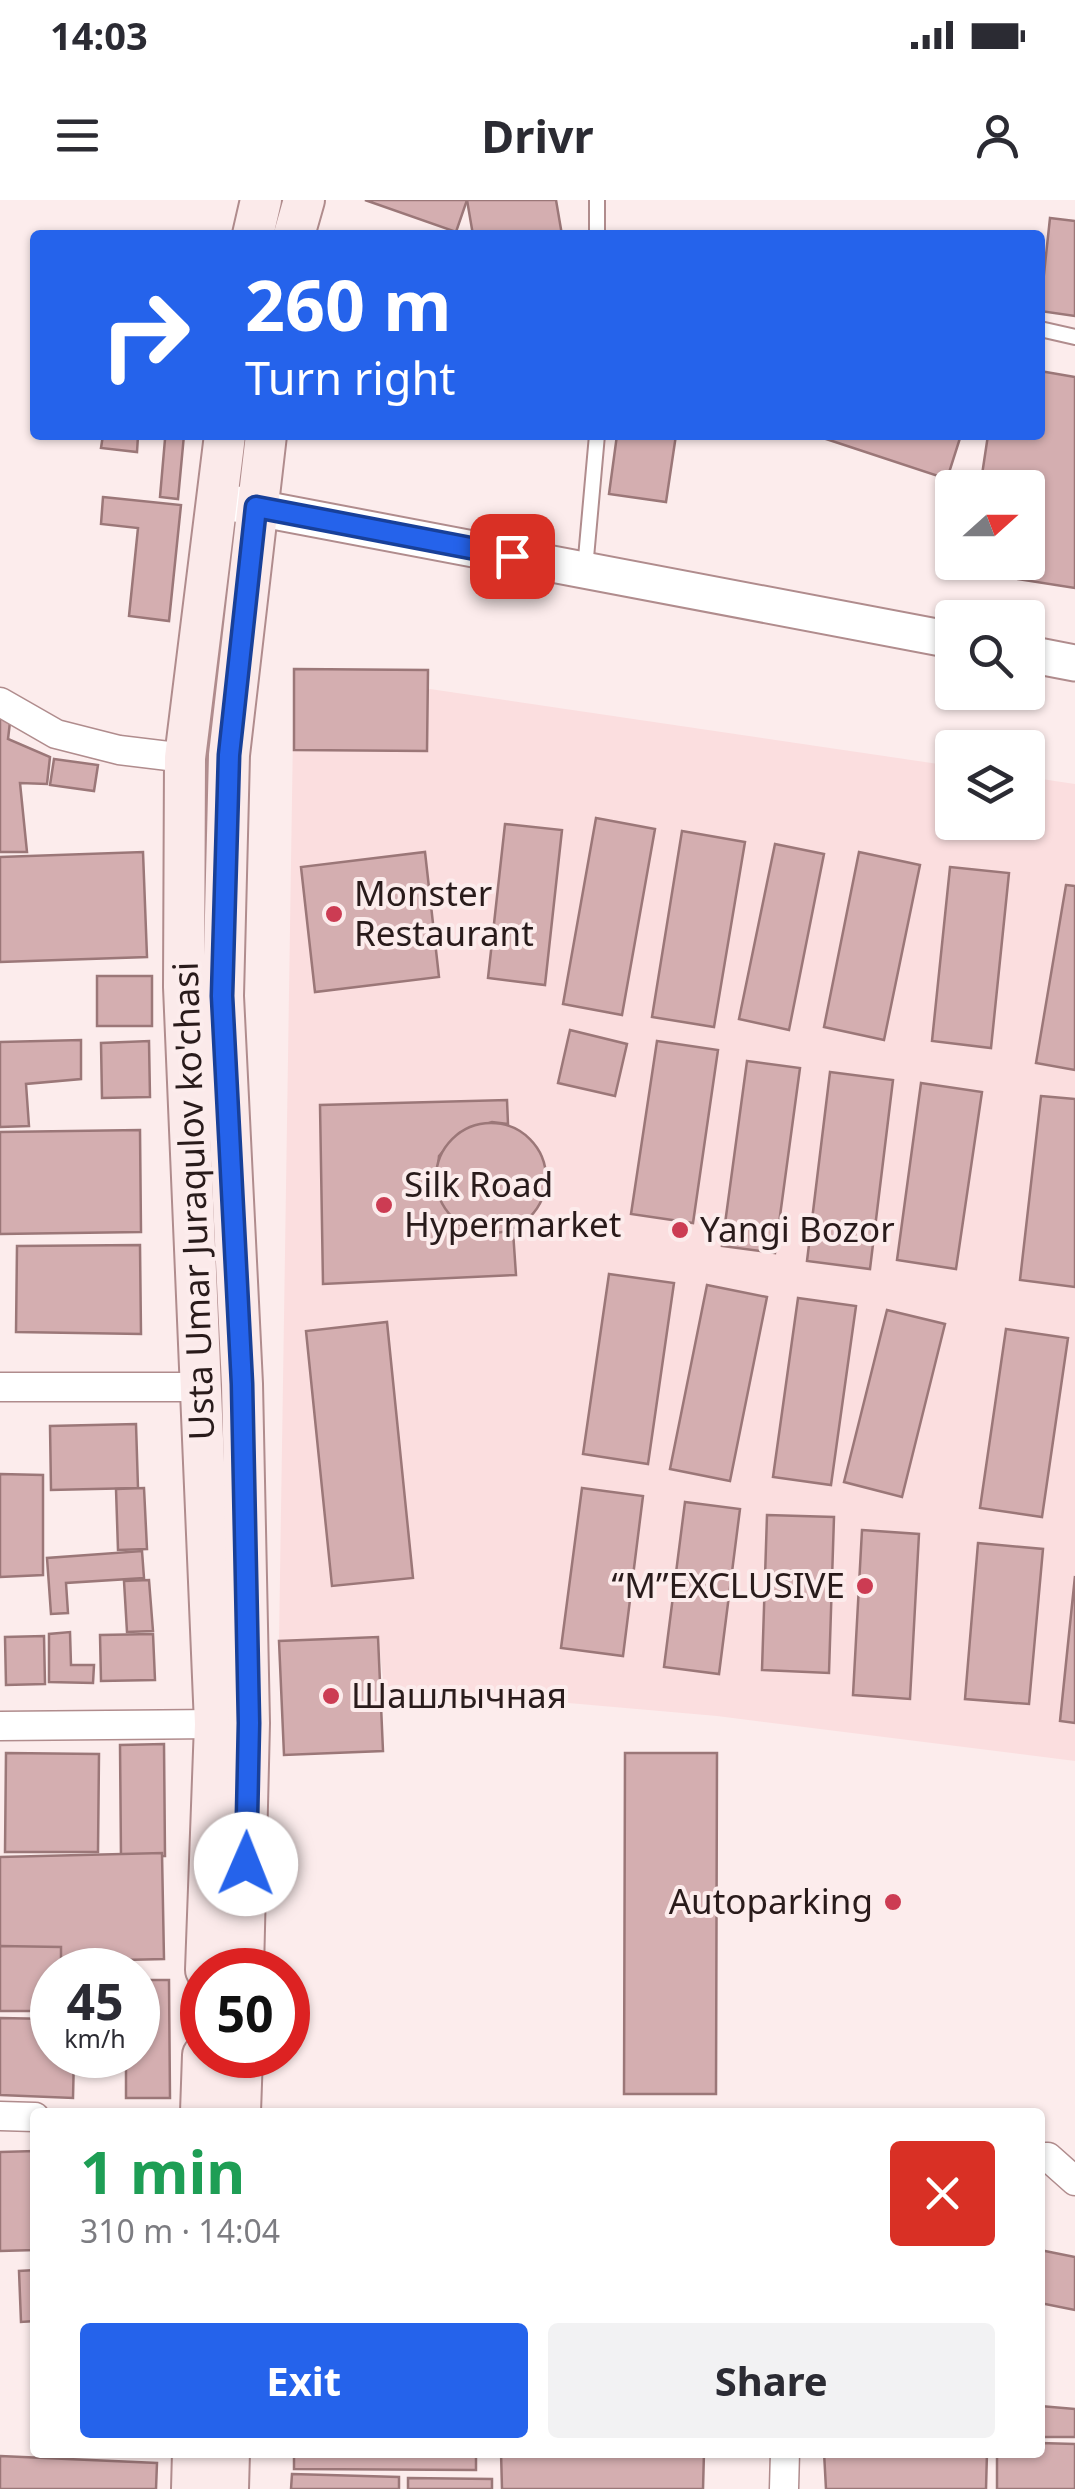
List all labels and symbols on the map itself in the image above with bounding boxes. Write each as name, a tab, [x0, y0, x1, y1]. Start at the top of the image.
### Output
north arrow	[935, 470, 1045, 580]
pin	[470, 514, 555, 599]
place label: Monster Restaurant	[354, 869, 534, 956]
marker: Monster Restaurant	[323, 903, 345, 925]
street label: Usta Umar Juraqulov ko'chasi	[161, 961, 224, 1441]
place label: Silk Road Hypermarket	[404, 1160, 621, 1247]
marker: Silk Road Hypermarket	[373, 1194, 395, 1216]
place label: Yangi Bozor	[700, 1205, 895, 1252]
marker: Yangi Bozor	[669, 1219, 691, 1241]
place label: “M”EXCLUSIVE	[612, 1561, 845, 1608]
marker: “M”EXCLUSIVE	[854, 1575, 876, 1597]
place label: Шашлычная	[351, 1671, 567, 1718]
marker: Шашлычная	[320, 1685, 342, 1707]
position arrow	[194, 1812, 298, 1916]
place label: Autoparking	[669, 1877, 873, 1924]
marker: Autoparking	[882, 1891, 904, 1913]
speed limit sign: 50	[180, 1948, 310, 2078]

